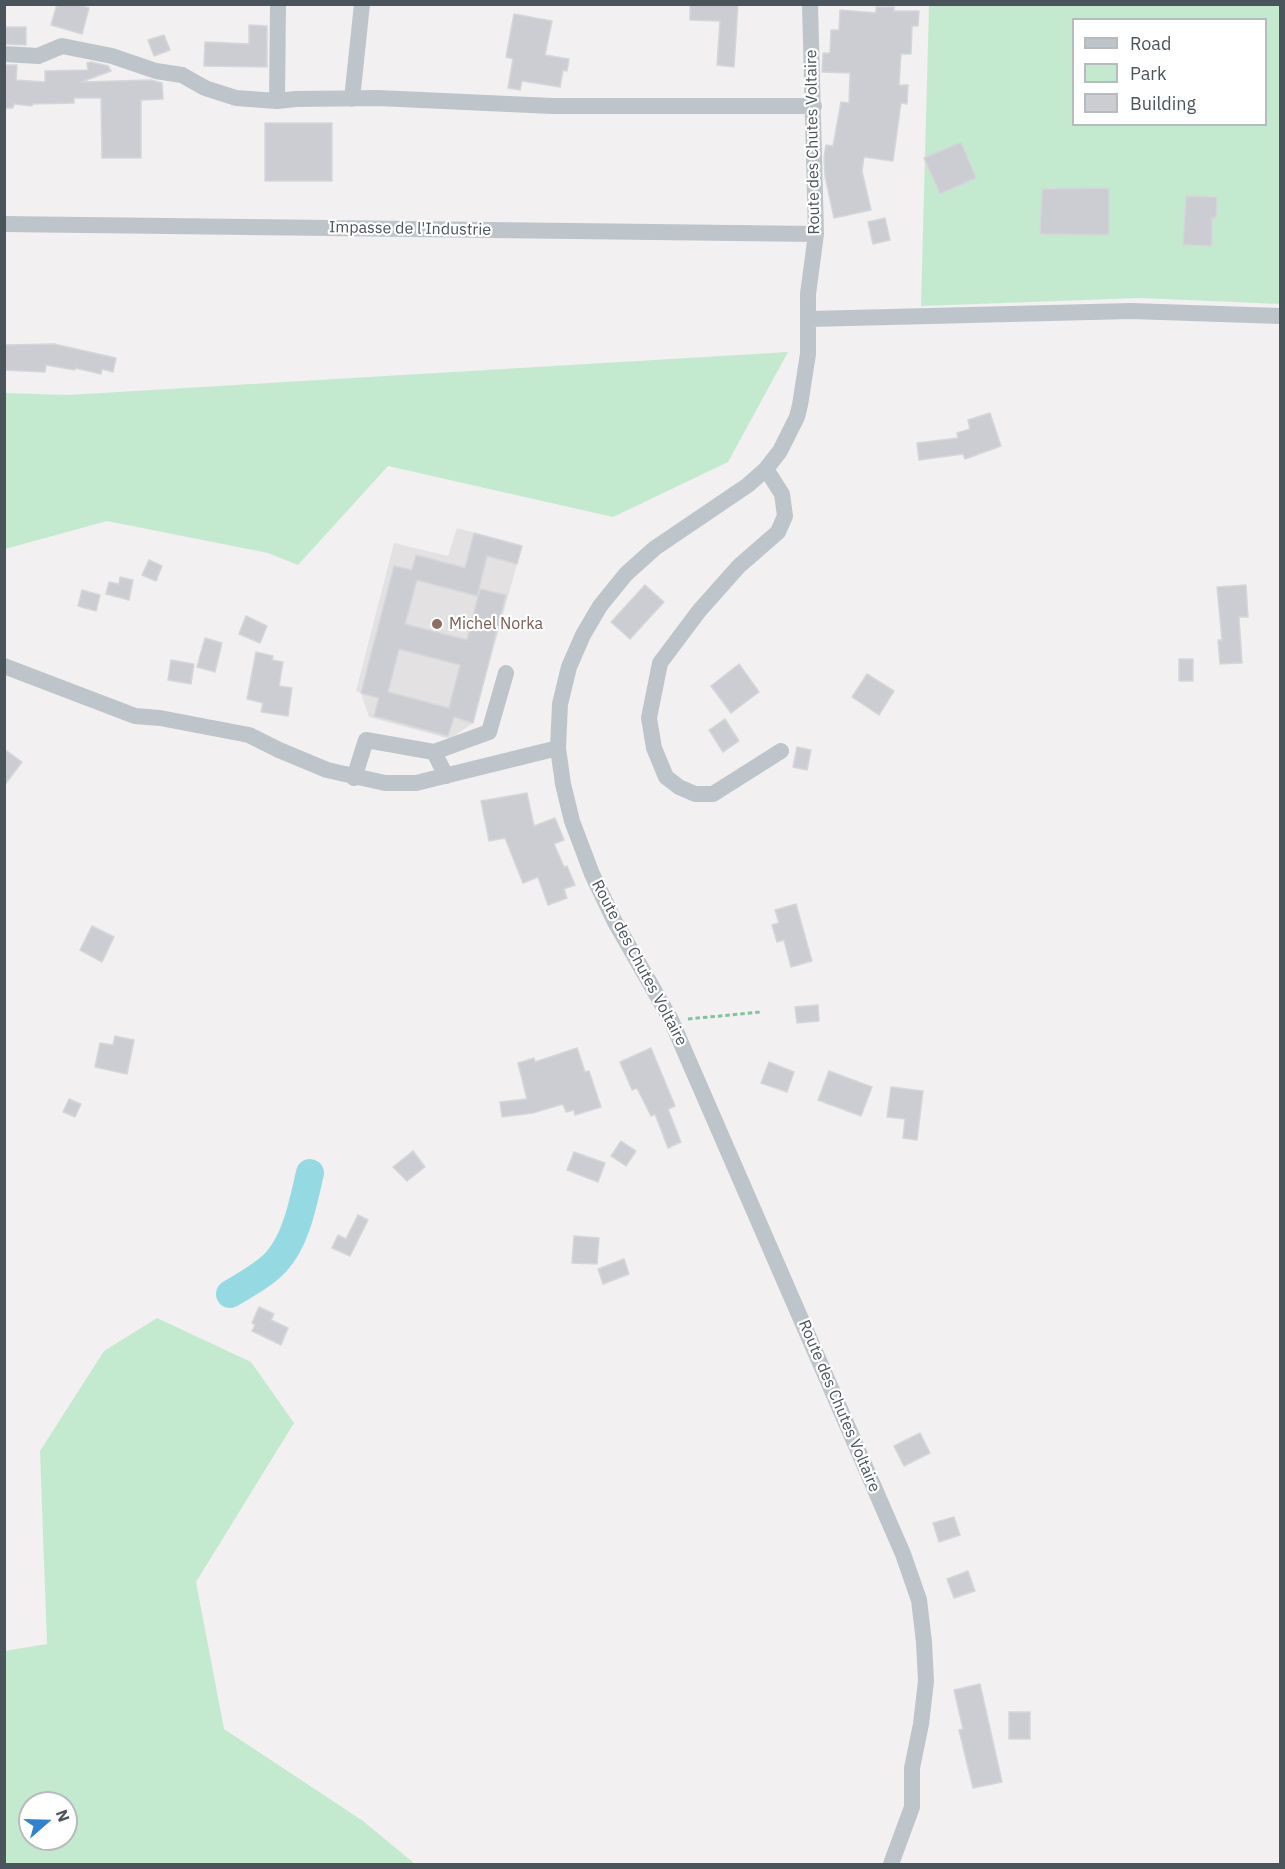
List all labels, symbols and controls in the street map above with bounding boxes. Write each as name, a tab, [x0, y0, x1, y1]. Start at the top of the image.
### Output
legend	[1072, 18, 1267, 126]
text: Road	[1130, 32, 1171, 55]
street label: Route des Chutes Voltaire	[802, 49, 824, 235]
text: Park	[1130, 62, 1166, 85]
text: Building	[1130, 92, 1196, 115]
street label: Impasse de l'Industrie	[329, 218, 491, 240]
place label: Michel Norka	[449, 614, 543, 634]
marker: Michel Norka	[430, 617, 444, 631]
street label: Route des Chutes Voltaire	[587, 877, 691, 1049]
street label: Route des Chutes Voltaire	[794, 1317, 884, 1495]
north arrow	[18, 1791, 78, 1851]
text: N	[52, 1807, 74, 1824]

